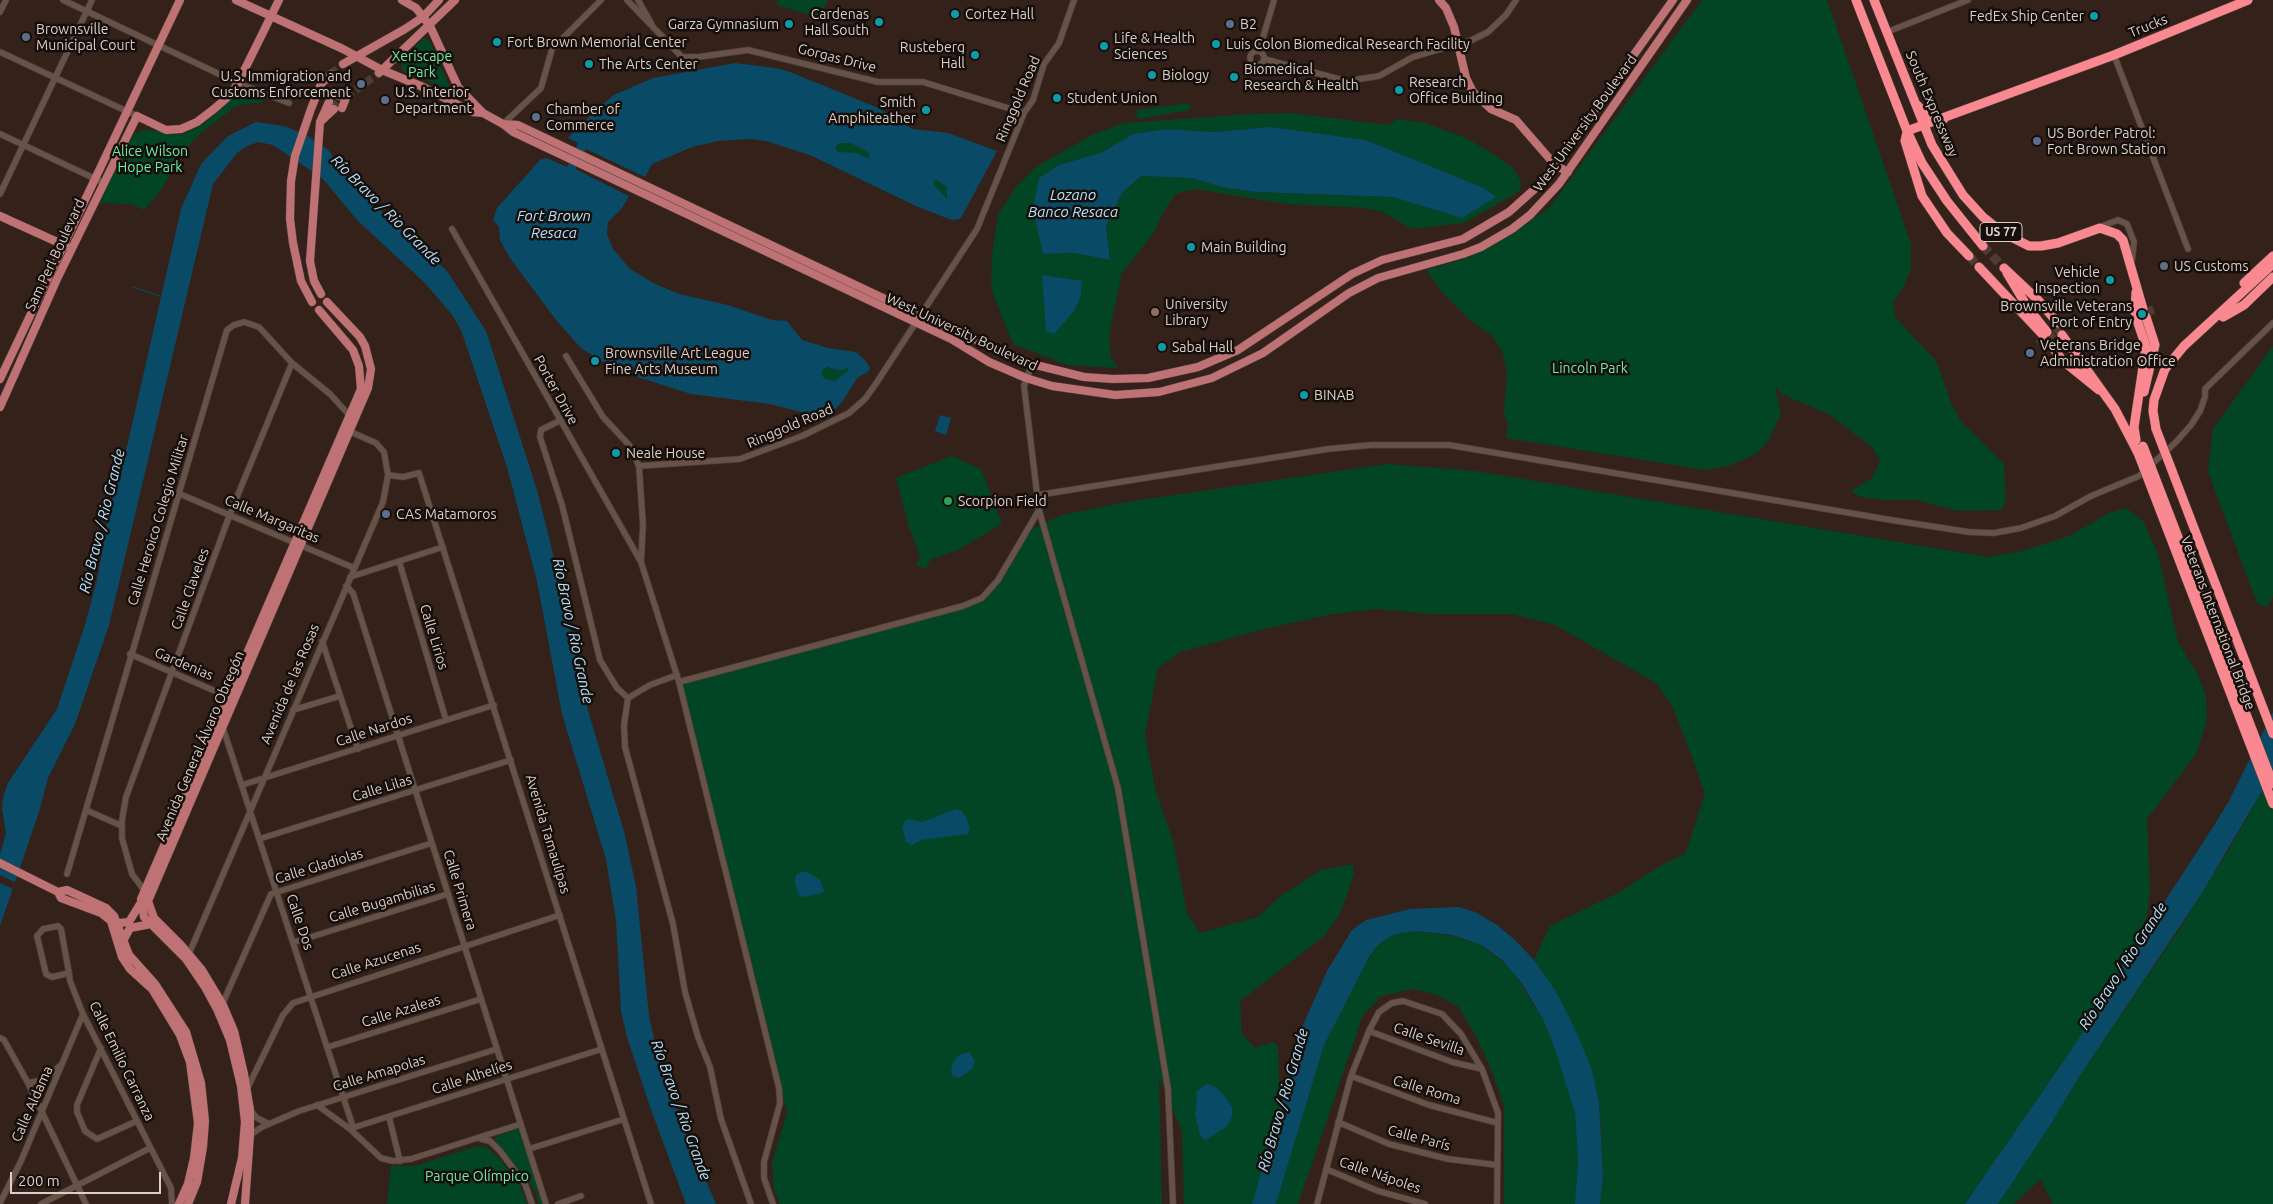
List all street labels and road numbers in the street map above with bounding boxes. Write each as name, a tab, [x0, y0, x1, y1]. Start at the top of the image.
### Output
street label: Trucks	[2126, 11, 2170, 41]
street label: Gorgas Drive	[796, 40, 878, 76]
street label: South Expressway	[1902, 49, 1962, 159]
street label: West University Boulevard	[1530, 51, 1640, 195]
street label: Ringgold Road	[992, 53, 1044, 145]
street label: Sam Perl Boulevard	[22, 196, 88, 314]
road number: US 77	[1980, 222, 2022, 242]
street label: West University Boulevard	[884, 290, 1040, 374]
street label: Porter Drive	[530, 352, 582, 428]
street label: Ringgold Road	[744, 400, 836, 452]
street label: Calle Heroico Colegio Militar	[124, 432, 192, 608]
street label: Calle Margaritas	[222, 491, 322, 547]
street label: Veterans International Bridge	[2177, 534, 2259, 712]
street label: Calle Claveles	[167, 546, 213, 632]
street label: Calle Lirios	[416, 602, 452, 672]
street label: Avenida de las Rosas	[257, 621, 323, 747]
street label: Gardenias	[152, 644, 216, 684]
street label: Avenida General Álvaro Obregón	[152, 648, 248, 844]
street label: Calle Nardos	[334, 710, 414, 750]
street label: Calle Lilas	[350, 771, 414, 805]
street label: Avenida Tamaulipas	[522, 772, 574, 896]
street label: Calle Gladiolas	[273, 845, 365, 887]
street label: Calle Primera	[440, 848, 480, 932]
street label: Calle Bugambilias	[327, 878, 437, 926]
street label: Calle Dos	[283, 892, 317, 952]
street label: Calle Azucenas	[329, 939, 423, 983]
street label: Calle Azaleas	[360, 991, 442, 1031]
street label: Calle Emilio Carranza	[86, 998, 158, 1124]
street label: Calle Sevilla	[1391, 1019, 1467, 1059]
street label: Calle Amapolas	[331, 1051, 427, 1095]
street label: Calle Alhelíes	[430, 1056, 514, 1098]
street label: Calle Aldama	[8, 1063, 56, 1145]
street label: Calle Roma	[1391, 1072, 1463, 1108]
street label: Calle París	[1386, 1122, 1452, 1154]
street label: Calle Nápoles	[1337, 1153, 1423, 1197]

